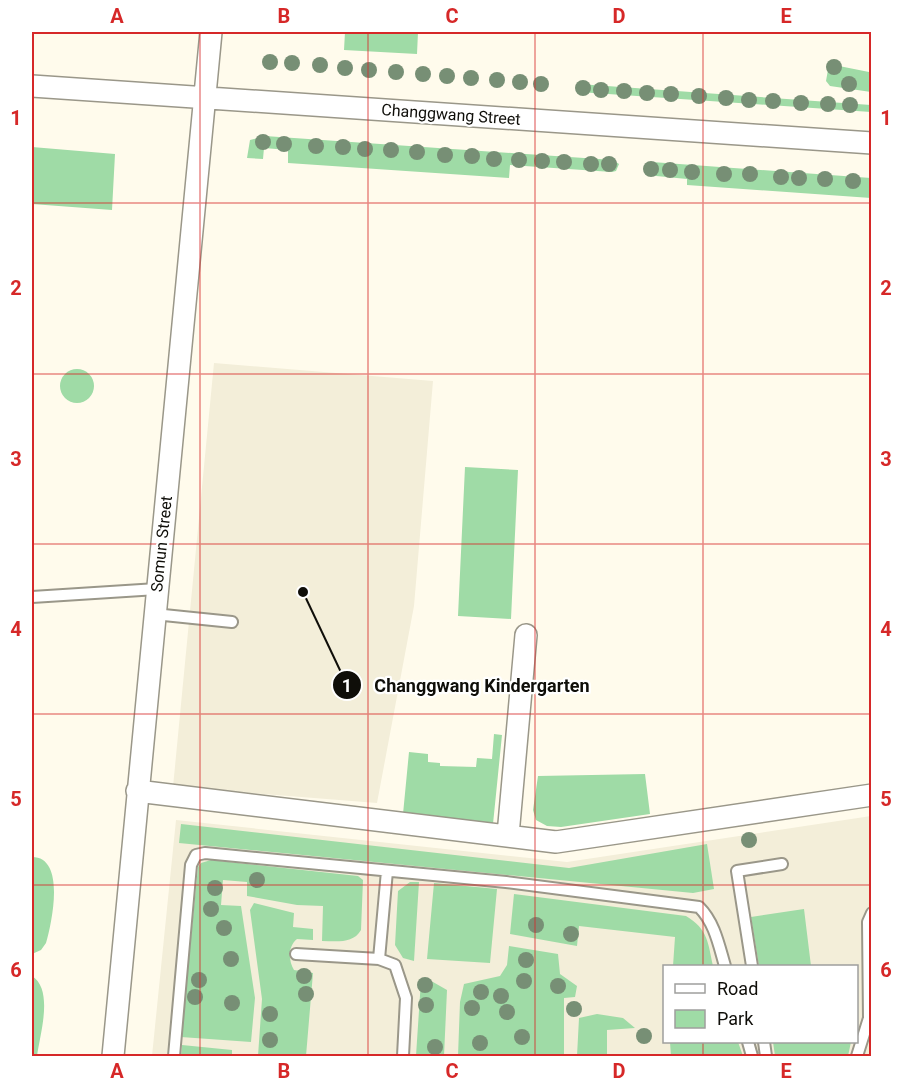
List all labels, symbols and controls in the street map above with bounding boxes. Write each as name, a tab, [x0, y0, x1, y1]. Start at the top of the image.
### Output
text: A	[110, 4, 124, 28]
text: B	[278, 4, 290, 28]
text: C	[445, 4, 459, 28]
text: D	[613, 4, 626, 28]
text: E	[780, 4, 792, 28]
street label: Changgwang Street	[381, 100, 521, 129]
text: 1	[10, 106, 22, 130]
text: 1	[880, 106, 892, 130]
text: 2	[10, 276, 22, 300]
text: 2	[880, 276, 892, 300]
text: 3	[10, 447, 22, 471]
text: 3	[880, 447, 892, 471]
street label: Somun Street	[147, 495, 176, 593]
text: 4	[10, 617, 22, 641]
text: 4	[880, 617, 892, 641]
callout: Changgwang Kindergarten	[332, 667, 601, 703]
text: 1	[342, 675, 352, 696]
text: Changgwang Kindergarten	[374, 675, 590, 696]
text: 5	[10, 787, 22, 811]
text: 5	[880, 787, 892, 811]
text: 6	[10, 958, 22, 982]
text: 6	[880, 958, 892, 982]
legend	[663, 965, 858, 1043]
text: Road	[717, 978, 758, 999]
text: Park	[717, 1008, 754, 1029]
text: A	[110, 1059, 124, 1083]
text: B	[278, 1059, 290, 1083]
text: C	[445, 1059, 459, 1083]
text: D	[613, 1059, 626, 1083]
text: E	[780, 1059, 792, 1083]

